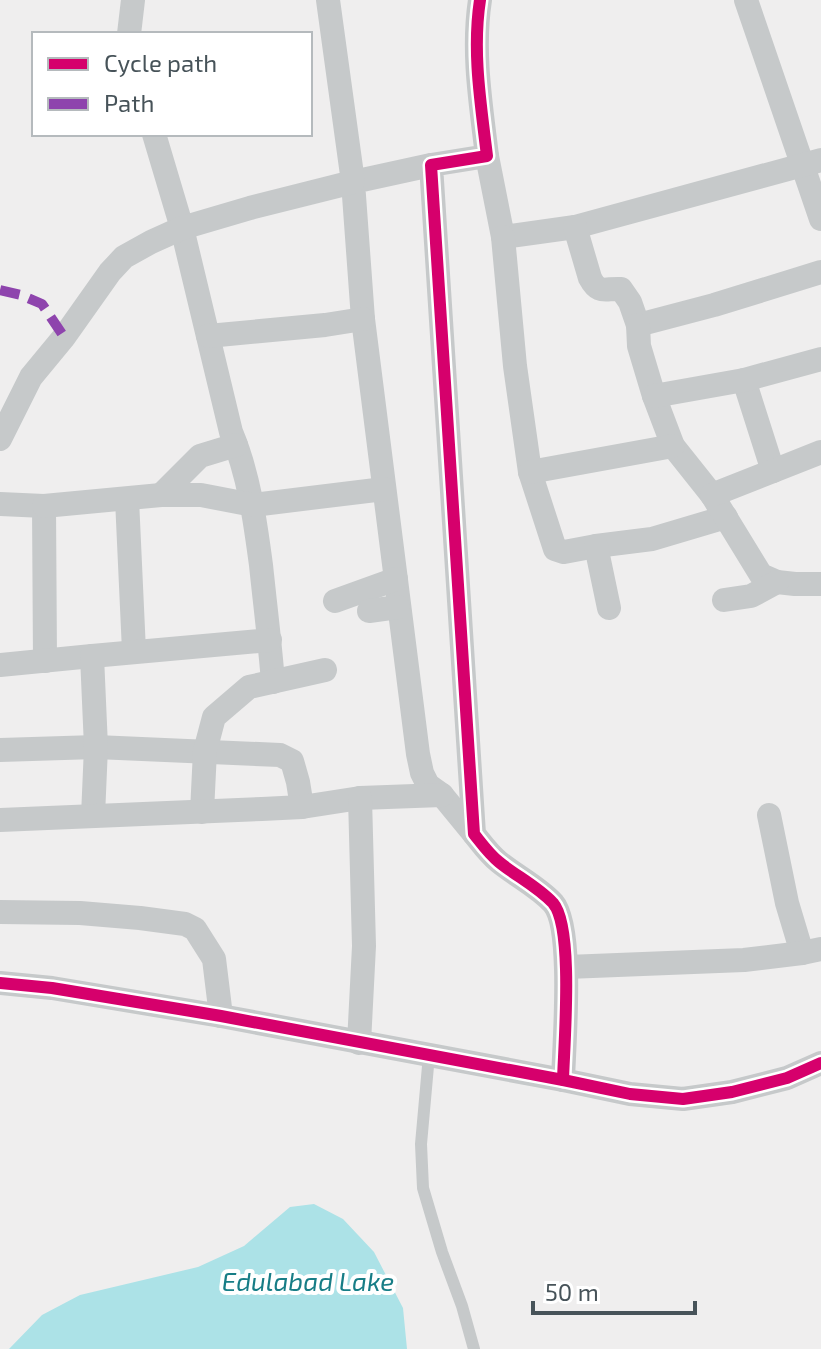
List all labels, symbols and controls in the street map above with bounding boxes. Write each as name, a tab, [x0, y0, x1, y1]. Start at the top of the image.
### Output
legend	[32, 32, 312, 136]
text: Cycle path	[104, 48, 217, 77]
text: Path	[104, 88, 154, 117]
water label: Edulabad Lake	[222, 1265, 394, 1296]
scale bar	[533, 1265, 695, 1315]
text: 50 m	[545, 1277, 599, 1306]

